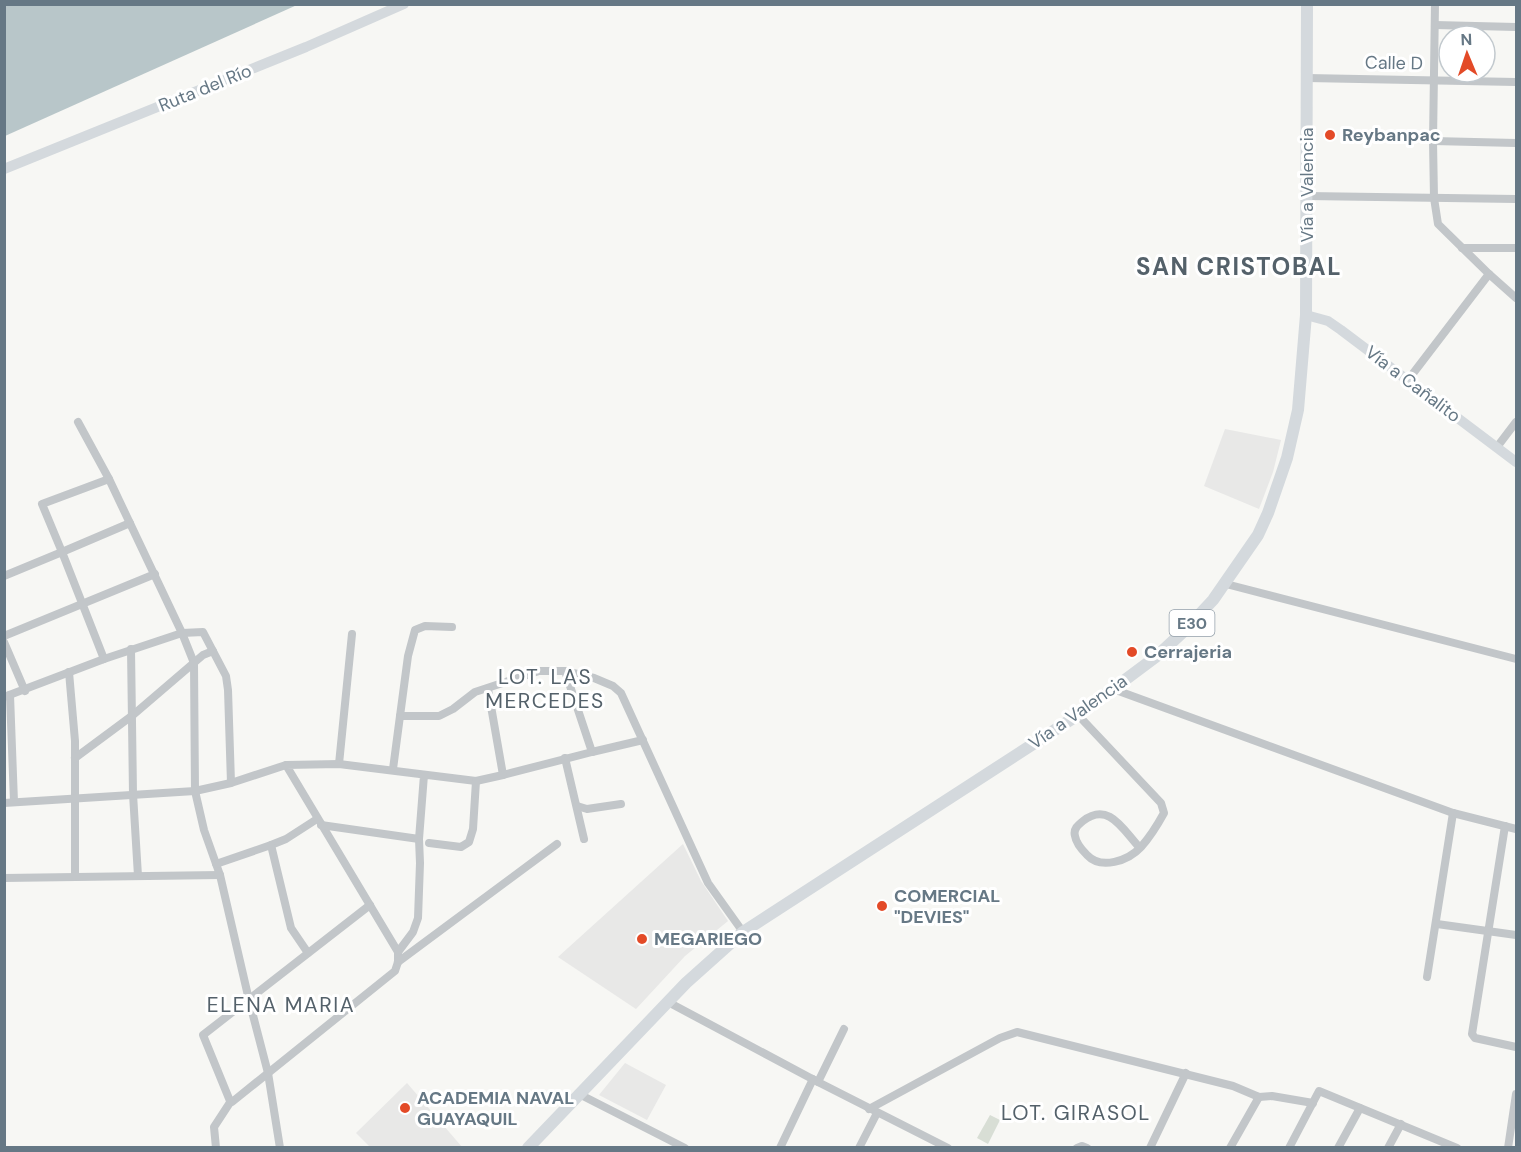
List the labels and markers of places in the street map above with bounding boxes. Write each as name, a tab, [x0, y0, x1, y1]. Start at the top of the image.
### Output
place label: Reybanpac	[1342, 123, 1441, 147]
marker: Reybanpac	[1323, 128, 1337, 142]
place label: Cerrajeria	[1144, 640, 1232, 664]
marker: Cerrajeria	[1125, 645, 1139, 659]
place label: COMERCIAL "DEVIES"	[894, 884, 1000, 929]
marker: COMERCIAL "DEVIES"	[875, 899, 889, 913]
place label: MEGARIEGO	[654, 927, 762, 951]
marker: MEGARIEGO	[635, 932, 649, 946]
place label: ACADEMIA NAVAL GUAYAQUIL	[417, 1086, 574, 1131]
marker: ACADEMIA NAVAL GUAYAQUIL	[398, 1101, 412, 1115]

